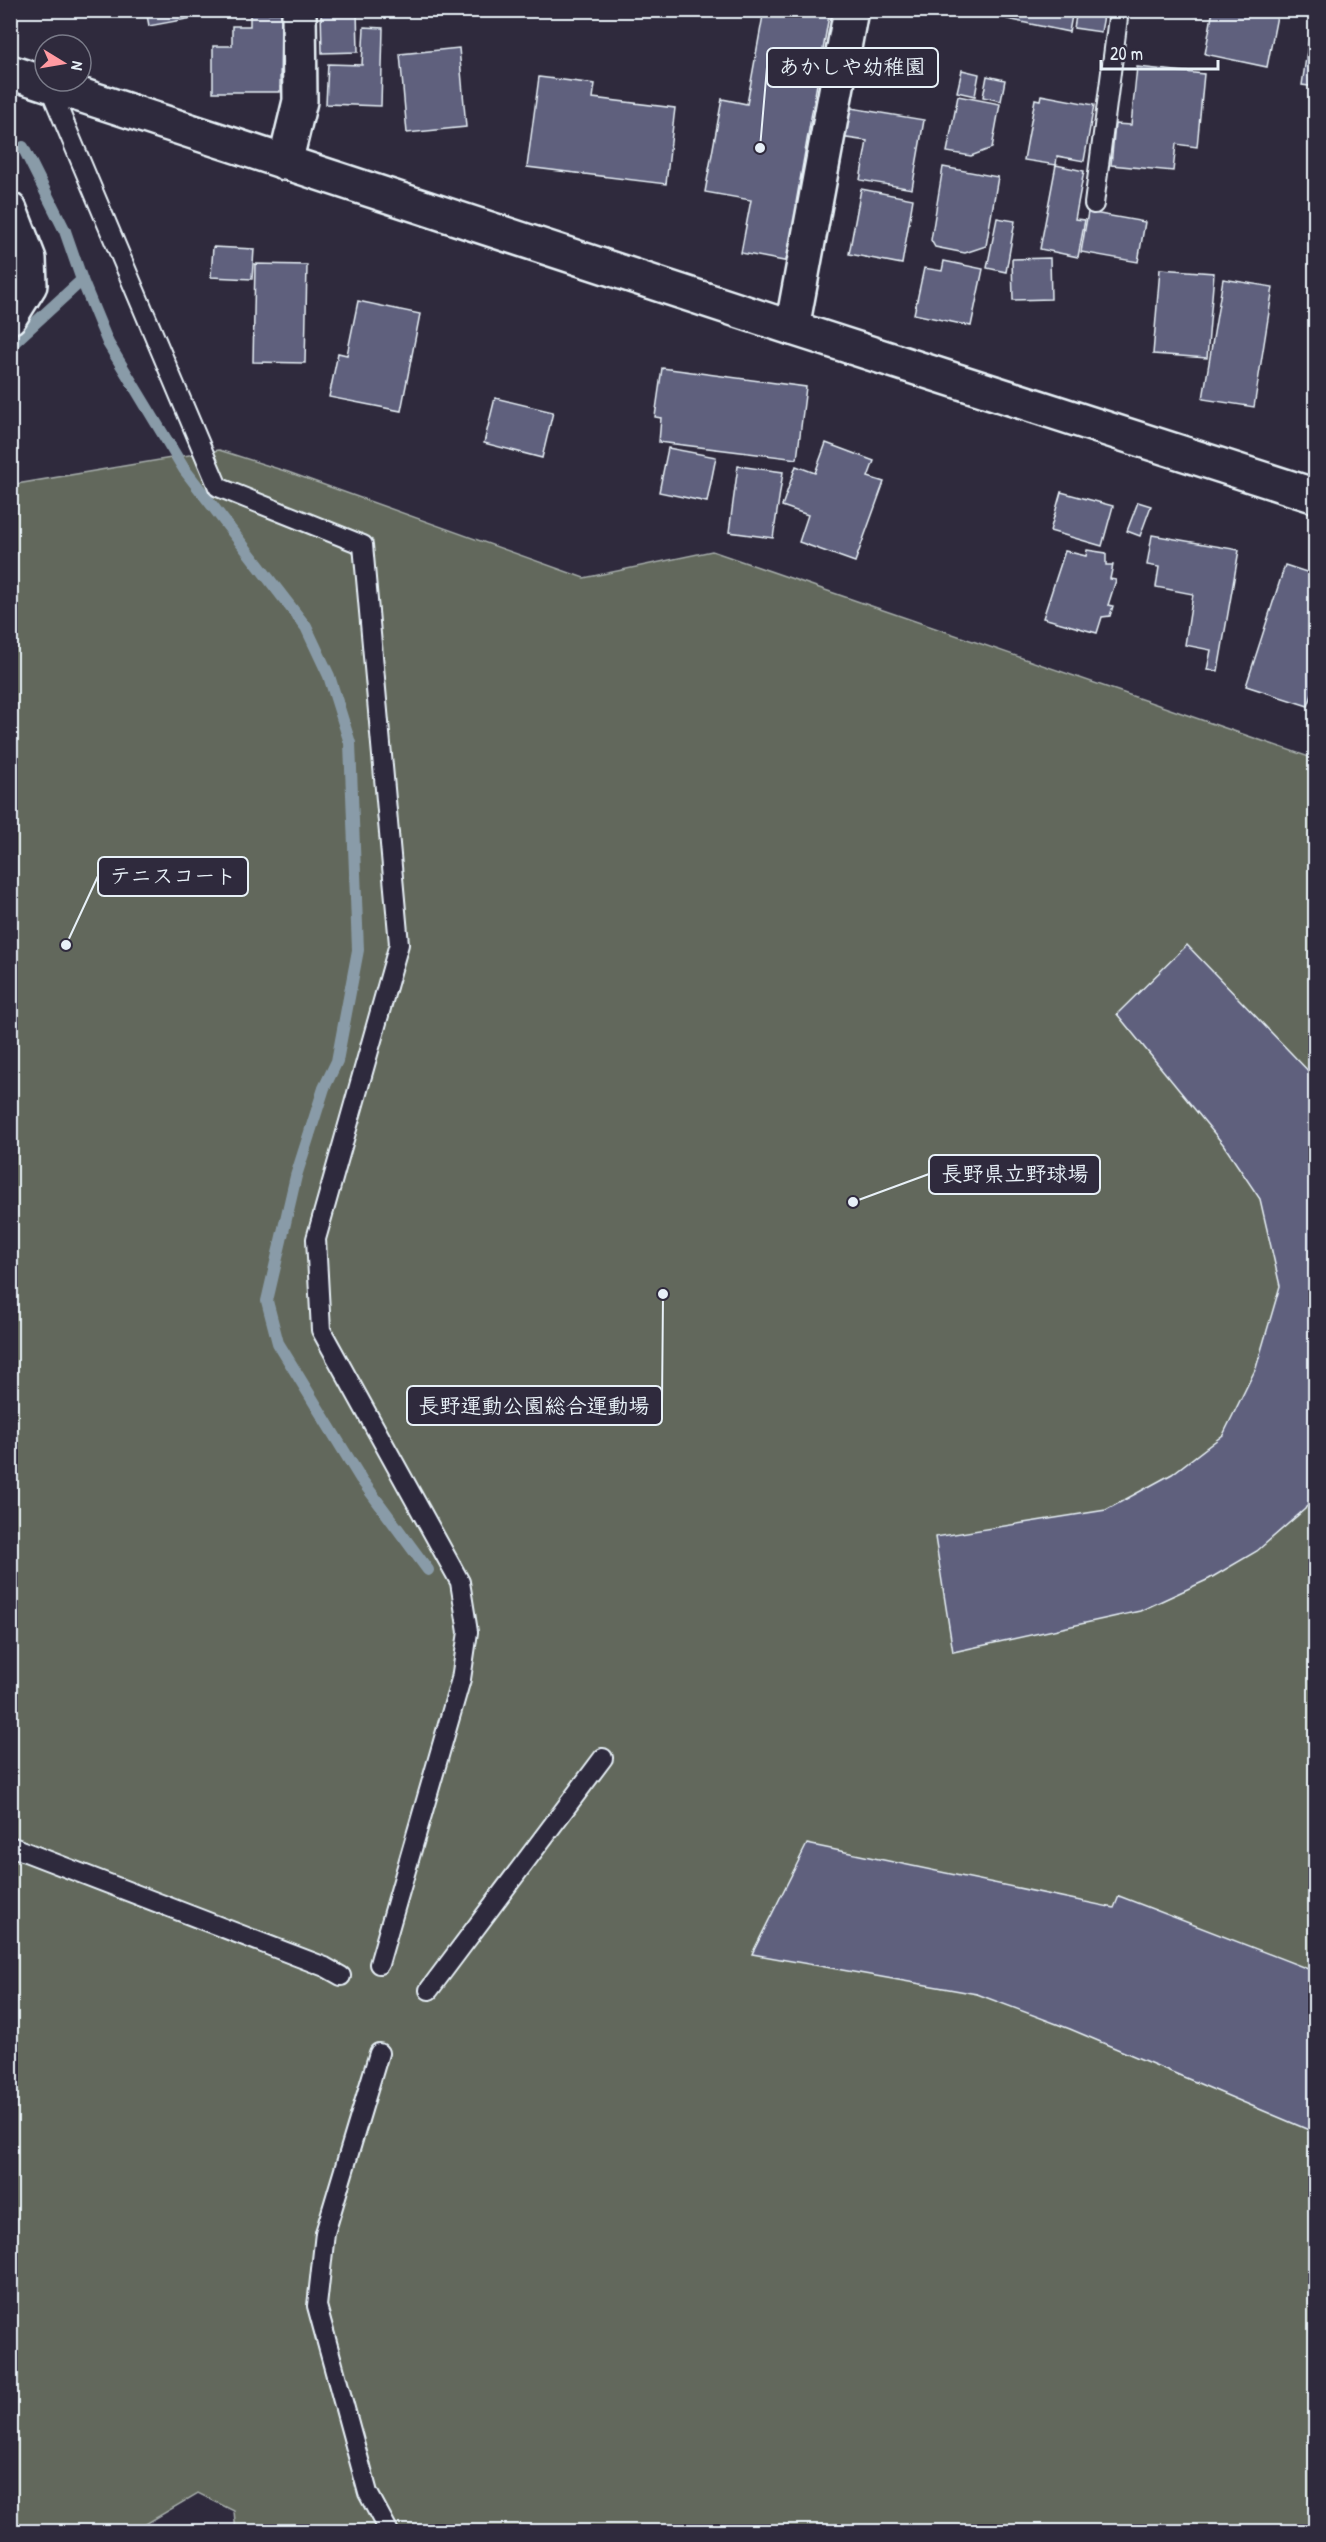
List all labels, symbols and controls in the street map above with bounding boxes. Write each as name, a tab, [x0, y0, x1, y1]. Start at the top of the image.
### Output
north arrow	[33, 33, 93, 93]
scale bar	[1101, 33, 1218, 71]
text: 20 m	[1110, 41, 1143, 66]
callout: あかしや幼稚園	[767, 48, 938, 87]
text: あかしや幼稚園	[779, 52, 926, 81]
text: N	[66, 60, 89, 73]
callout: テニスコート	[98, 857, 248, 896]
text: テニスコート	[110, 861, 236, 890]
callout: 長野県立野球場	[929, 1155, 1100, 1194]
text: 長野県立野球場	[942, 1159, 1089, 1188]
callout: 長野運動公園総合運動場	[407, 1386, 662, 1425]
text: 長野運動公園総合運動場	[419, 1391, 650, 1420]

